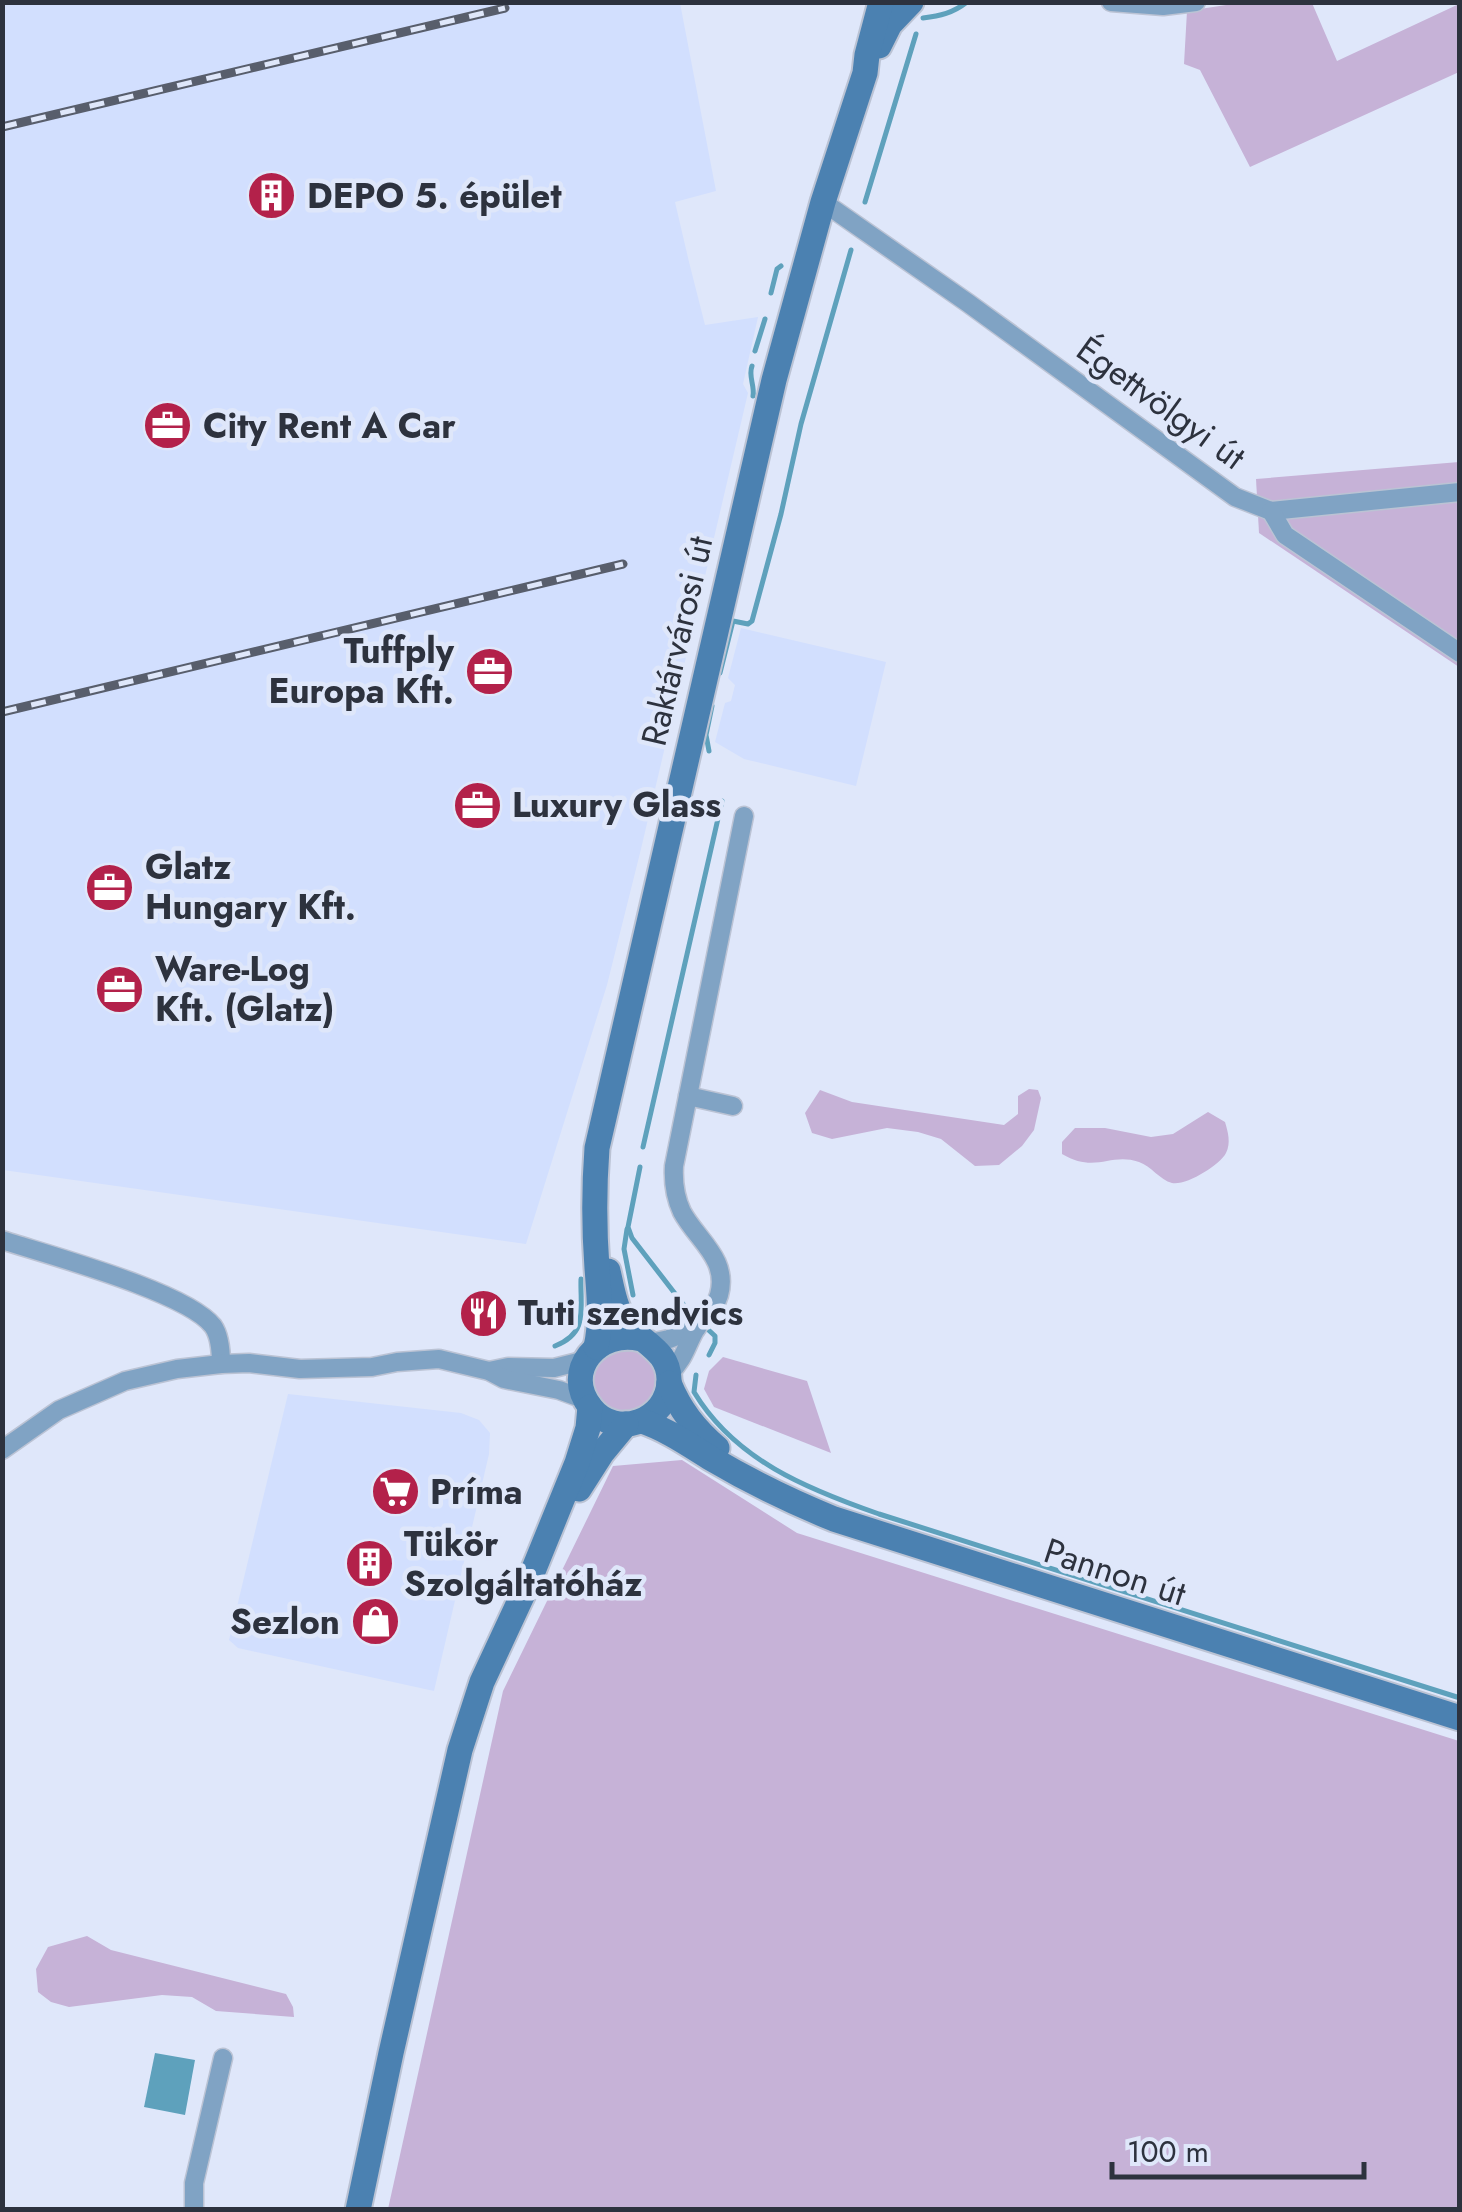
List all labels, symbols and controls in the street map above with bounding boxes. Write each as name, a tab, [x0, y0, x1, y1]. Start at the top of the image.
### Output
building icon: DEPO 5. épület	[246, 170, 298, 222]
place label: DEPO 5. épület	[307, 171, 562, 221]
street label: Égettvölgyi út	[1066, 325, 1256, 482]
office icon: City Rent A Car	[142, 400, 194, 452]
place label: City Rent A Car	[203, 401, 456, 451]
street label: Raktárvárosi út	[629, 531, 726, 751]
place label: Tuffply Europa Kft.	[268, 626, 455, 716]
office icon: Tuffply Europa Kft.	[463, 645, 515, 697]
office icon: Luxury Glass	[451, 779, 503, 831]
place label: Luxury Glass	[512, 780, 721, 830]
place label: Glatz Hungary Kft.	[145, 842, 356, 932]
office icon: Glatz Hungary Kft.	[84, 861, 136, 913]
place label: Ware-Log Kft. (Glatz)	[155, 944, 334, 1034]
office icon: Ware-Log Kft. (Glatz)	[94, 963, 146, 1015]
restaurant icon: Tuti szendvics	[457, 1287, 509, 1339]
place label: Tuti szendvics	[518, 1288, 743, 1338]
supermarket icon: Príma	[369, 1466, 421, 1518]
place label: Príma	[430, 1467, 523, 1517]
place label: Tükör Szolgáltatóház	[404, 1519, 643, 1609]
street label: Pannon út	[1038, 1526, 1193, 1619]
building icon: Tükör Szolgáltatóház	[343, 1538, 395, 1590]
shop icon: Sezlon	[349, 1596, 401, 1648]
place label: Sezlon	[230, 1597, 340, 1647]
scale bar	[1112, 2117, 1364, 2179]
text: 100 m	[1127, 2130, 1209, 2173]

